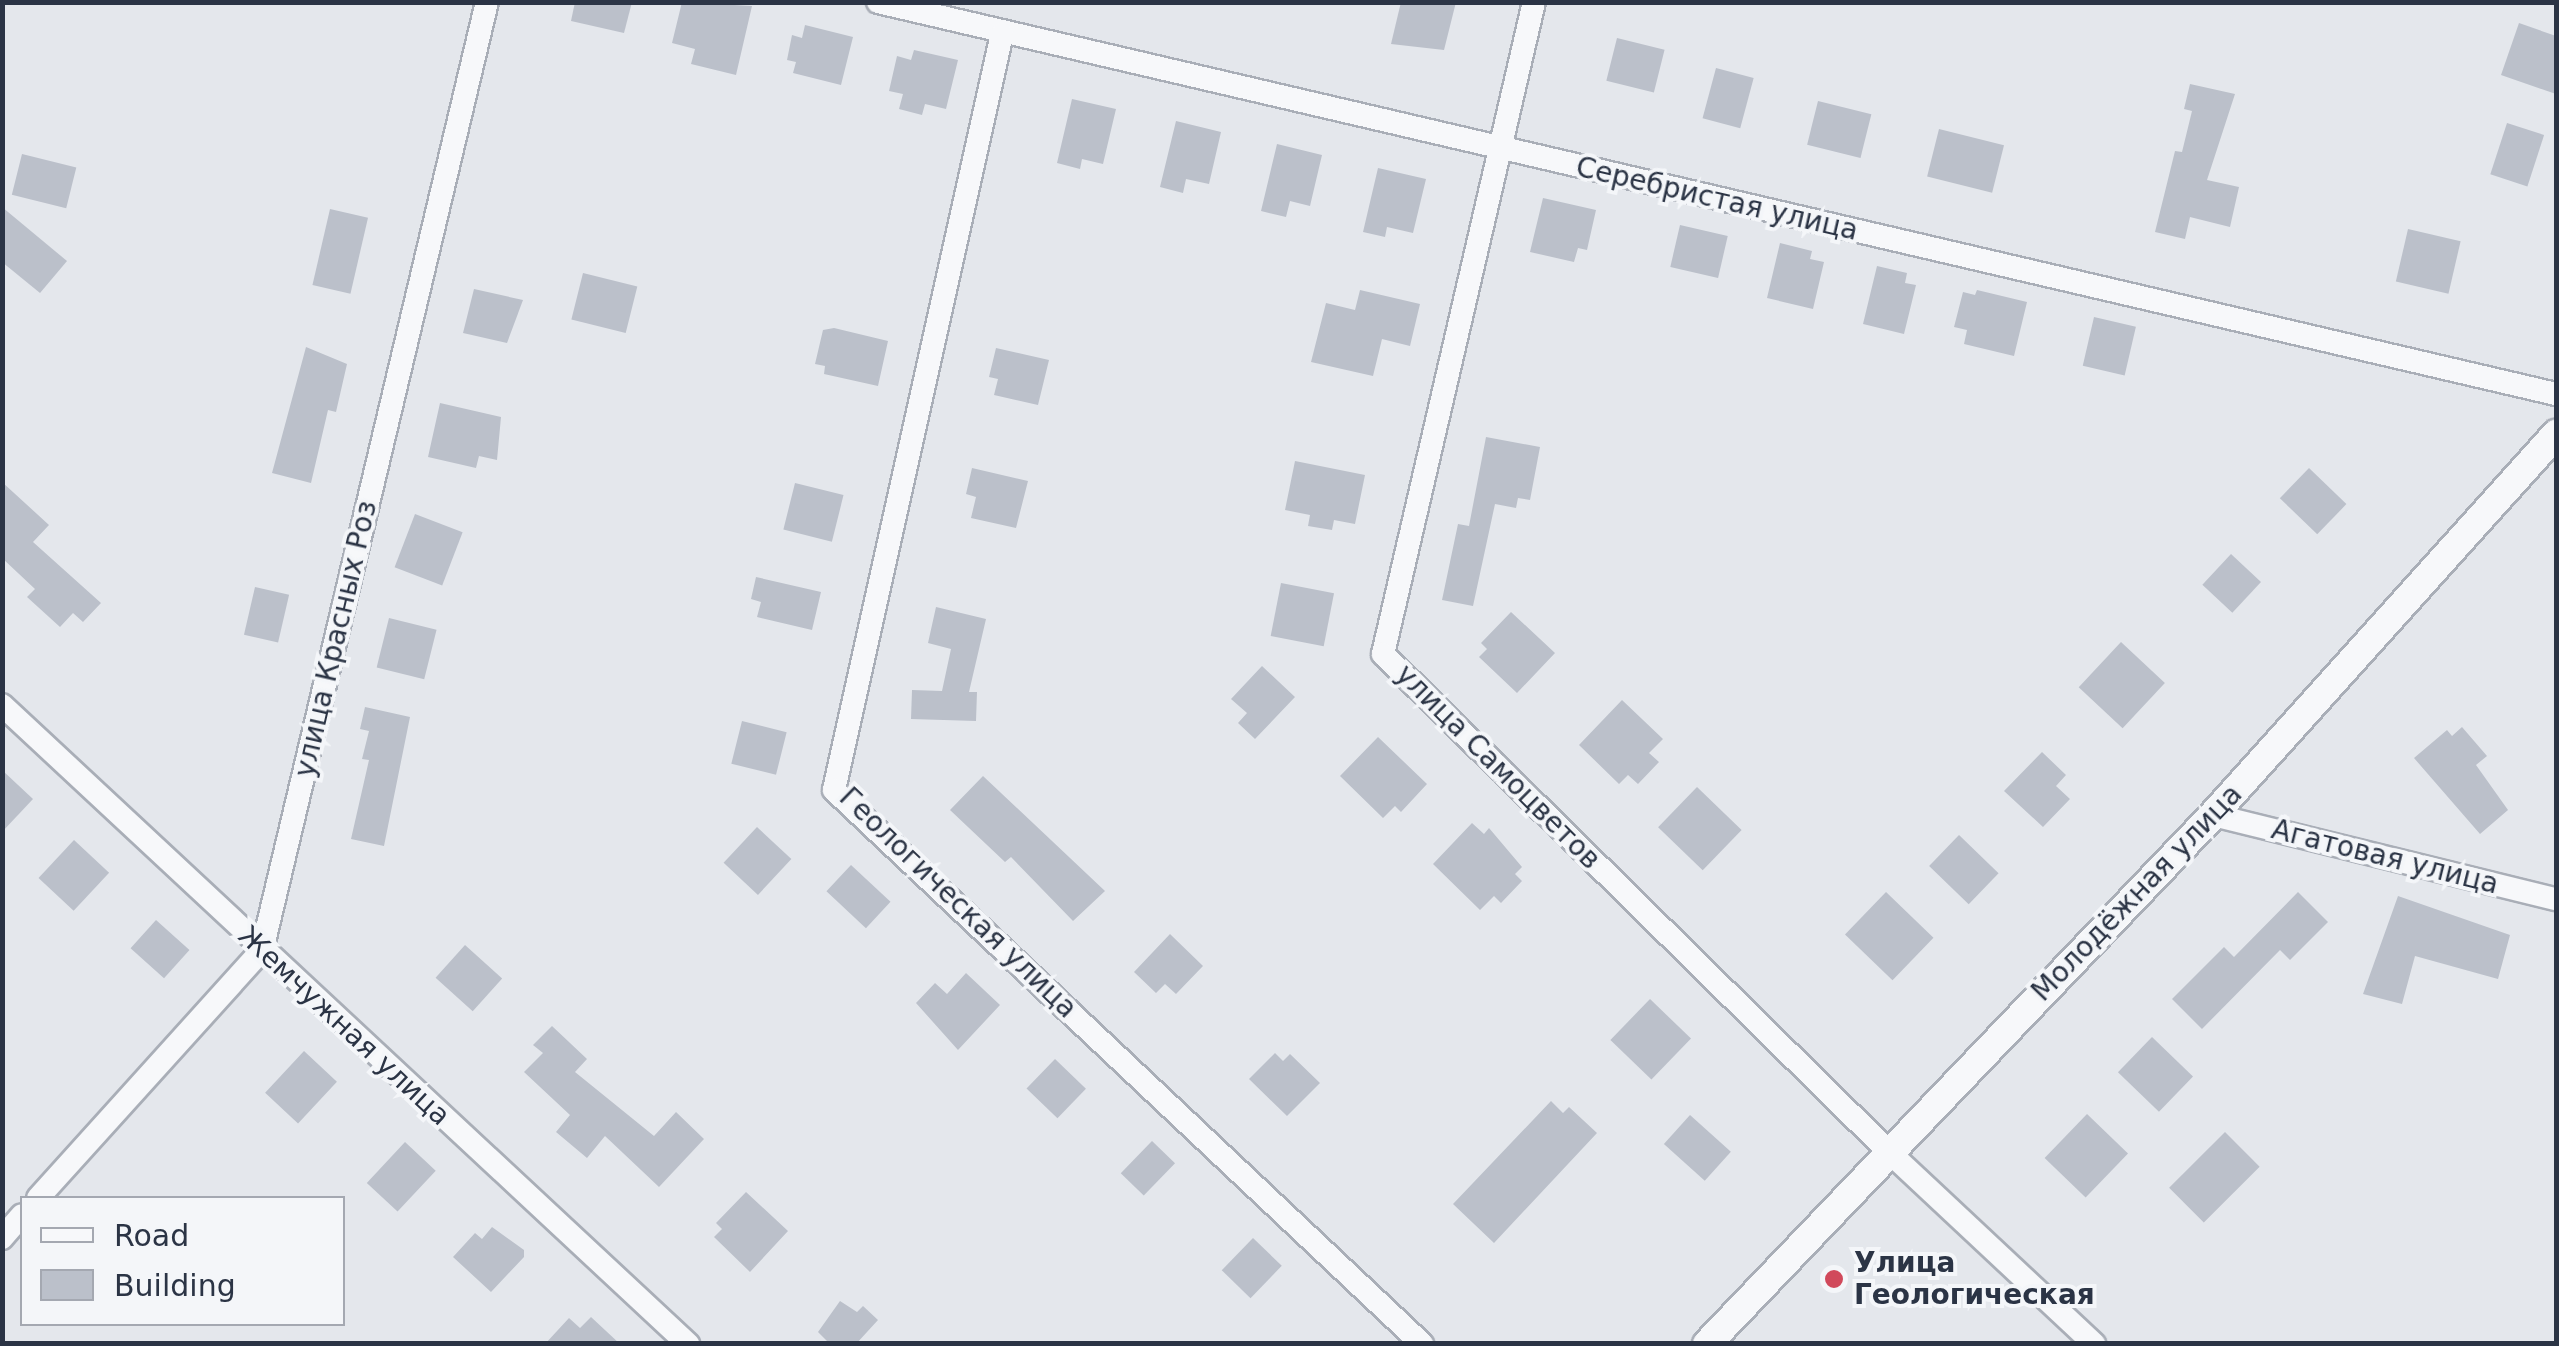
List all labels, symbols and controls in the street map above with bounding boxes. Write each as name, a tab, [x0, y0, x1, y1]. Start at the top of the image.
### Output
street label: Серебристая улица	[1573, 150, 1861, 248]
street label: улица Красных Роз	[288, 497, 384, 781]
street label: улица Самоцветов	[1389, 658, 1607, 876]
street label: Молодёжная улица	[2025, 778, 2249, 1008]
street label: Геологическая улица	[832, 781, 1084, 1025]
street label: Агатовая улица	[2268, 813, 2502, 901]
street label: Жемчужная улица	[231, 919, 457, 1133]
legend	[20, 1196, 345, 1326]
text: Road	[114, 1218, 189, 1253]
place label: Улица Геологическая	[1854, 1246, 2095, 1312]
text: Building	[114, 1268, 236, 1303]
marker: Улица Геологическая	[1823, 1268, 1845, 1290]

